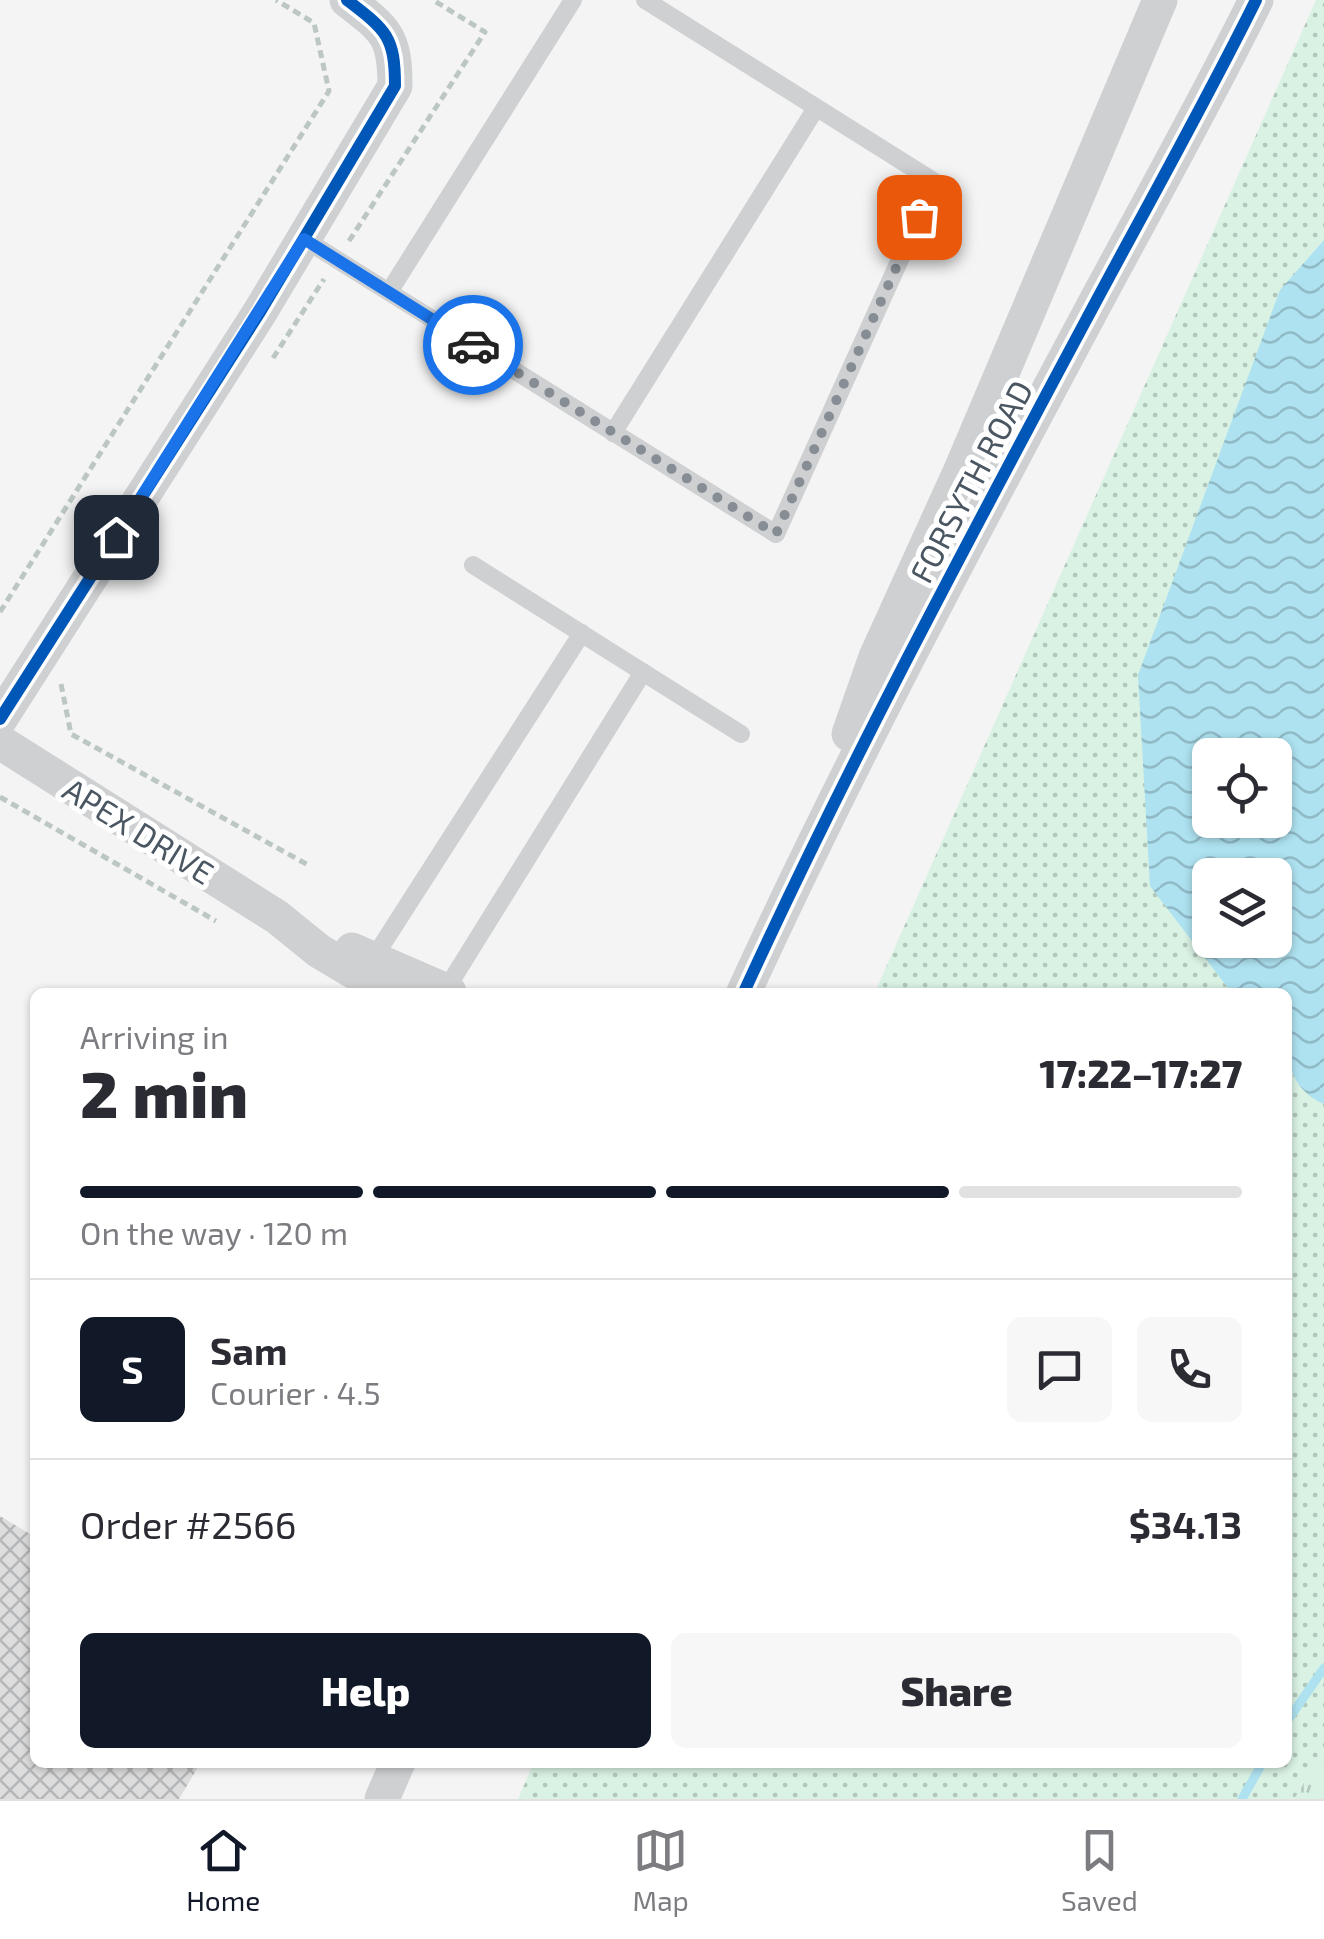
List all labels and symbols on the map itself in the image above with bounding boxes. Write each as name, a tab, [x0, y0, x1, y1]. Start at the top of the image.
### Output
pin	[877, 175, 962, 260]
courier	[423, 295, 523, 395]
street label: FORSYTH ROAD	[901, 373, 1039, 589]
pin	[74, 495, 159, 580]
street label: APEX DRIVE	[57, 769, 221, 891]

